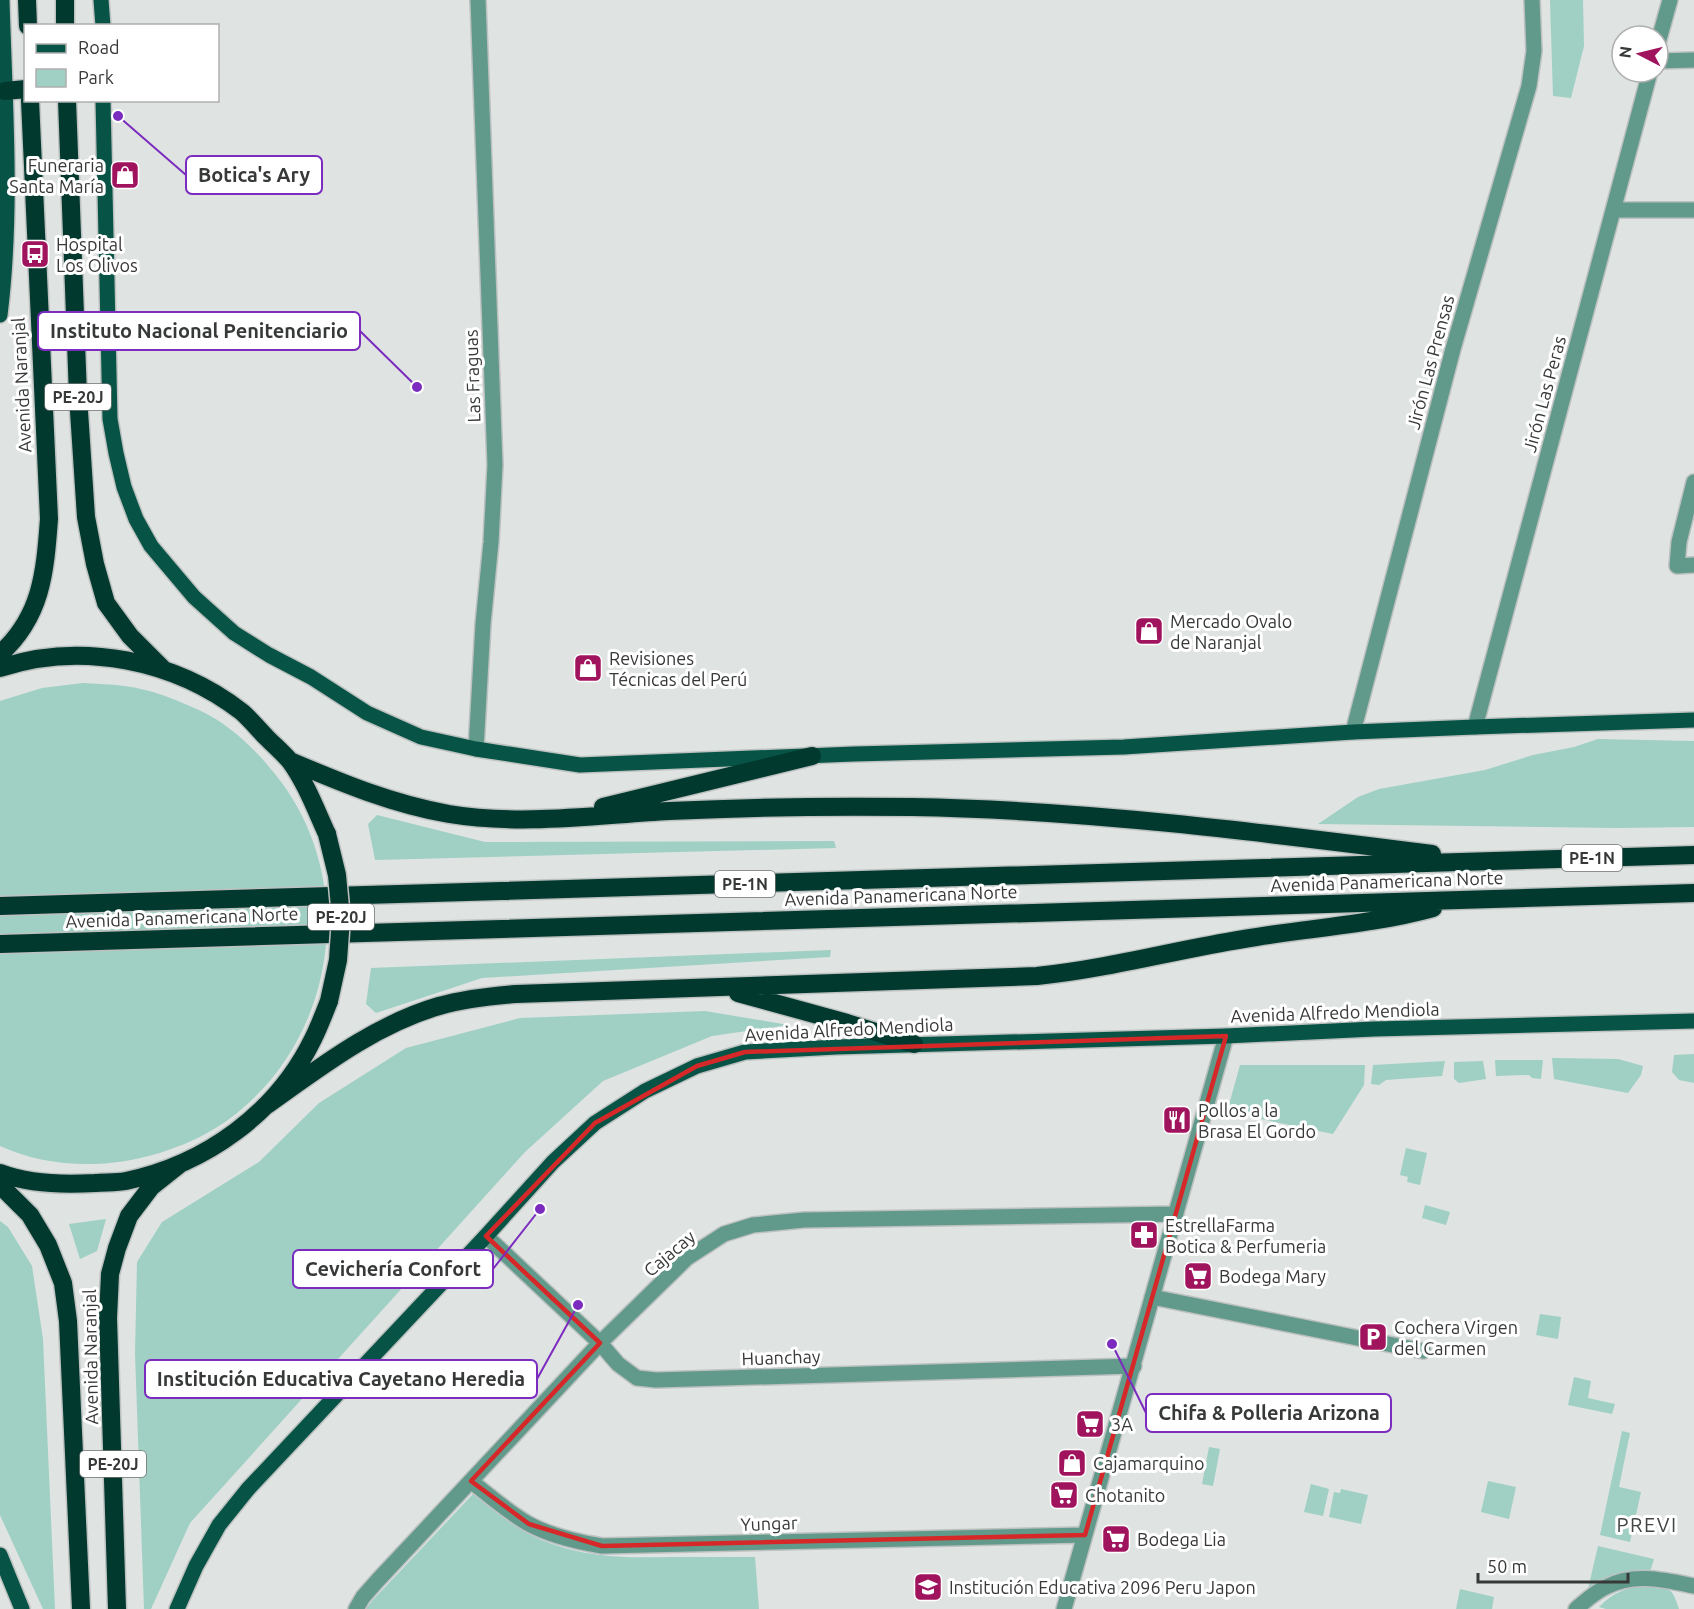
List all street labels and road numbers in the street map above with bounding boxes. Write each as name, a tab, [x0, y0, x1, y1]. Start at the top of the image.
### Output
street label: Jirón Las Prensas	[1402, 293, 1458, 431]
street label: Avenida Naranjal	[7, 317, 35, 453]
street label: Las Fraguas	[460, 329, 484, 423]
street label: Jirón Las Peras	[1519, 334, 1569, 454]
road number: PE-20J	[45, 384, 111, 410]
road number: PE-1N	[1562, 845, 1622, 871]
street label: Avenida Panamericana Norte	[1270, 867, 1504, 895]
road number: PE-1N	[715, 871, 775, 897]
street label: Avenida Panamericana Norte	[784, 881, 1018, 909]
street label: Avenida Panamericana Norte	[65, 903, 299, 931]
road number: PE-20J	[308, 904, 374, 930]
street label: Avenida Alfredo Mendiola	[1230, 998, 1440, 1026]
street label: Avenida Alfredo Mendiola	[744, 1014, 954, 1044]
street label: Cajacay	[640, 1226, 699, 1280]
street label: Avenida Naranjal	[79, 1289, 101, 1425]
street label: Huanchay	[741, 1346, 821, 1368]
road number: PE-20J	[80, 1451, 146, 1477]
street label: Yungar	[740, 1512, 798, 1534]

